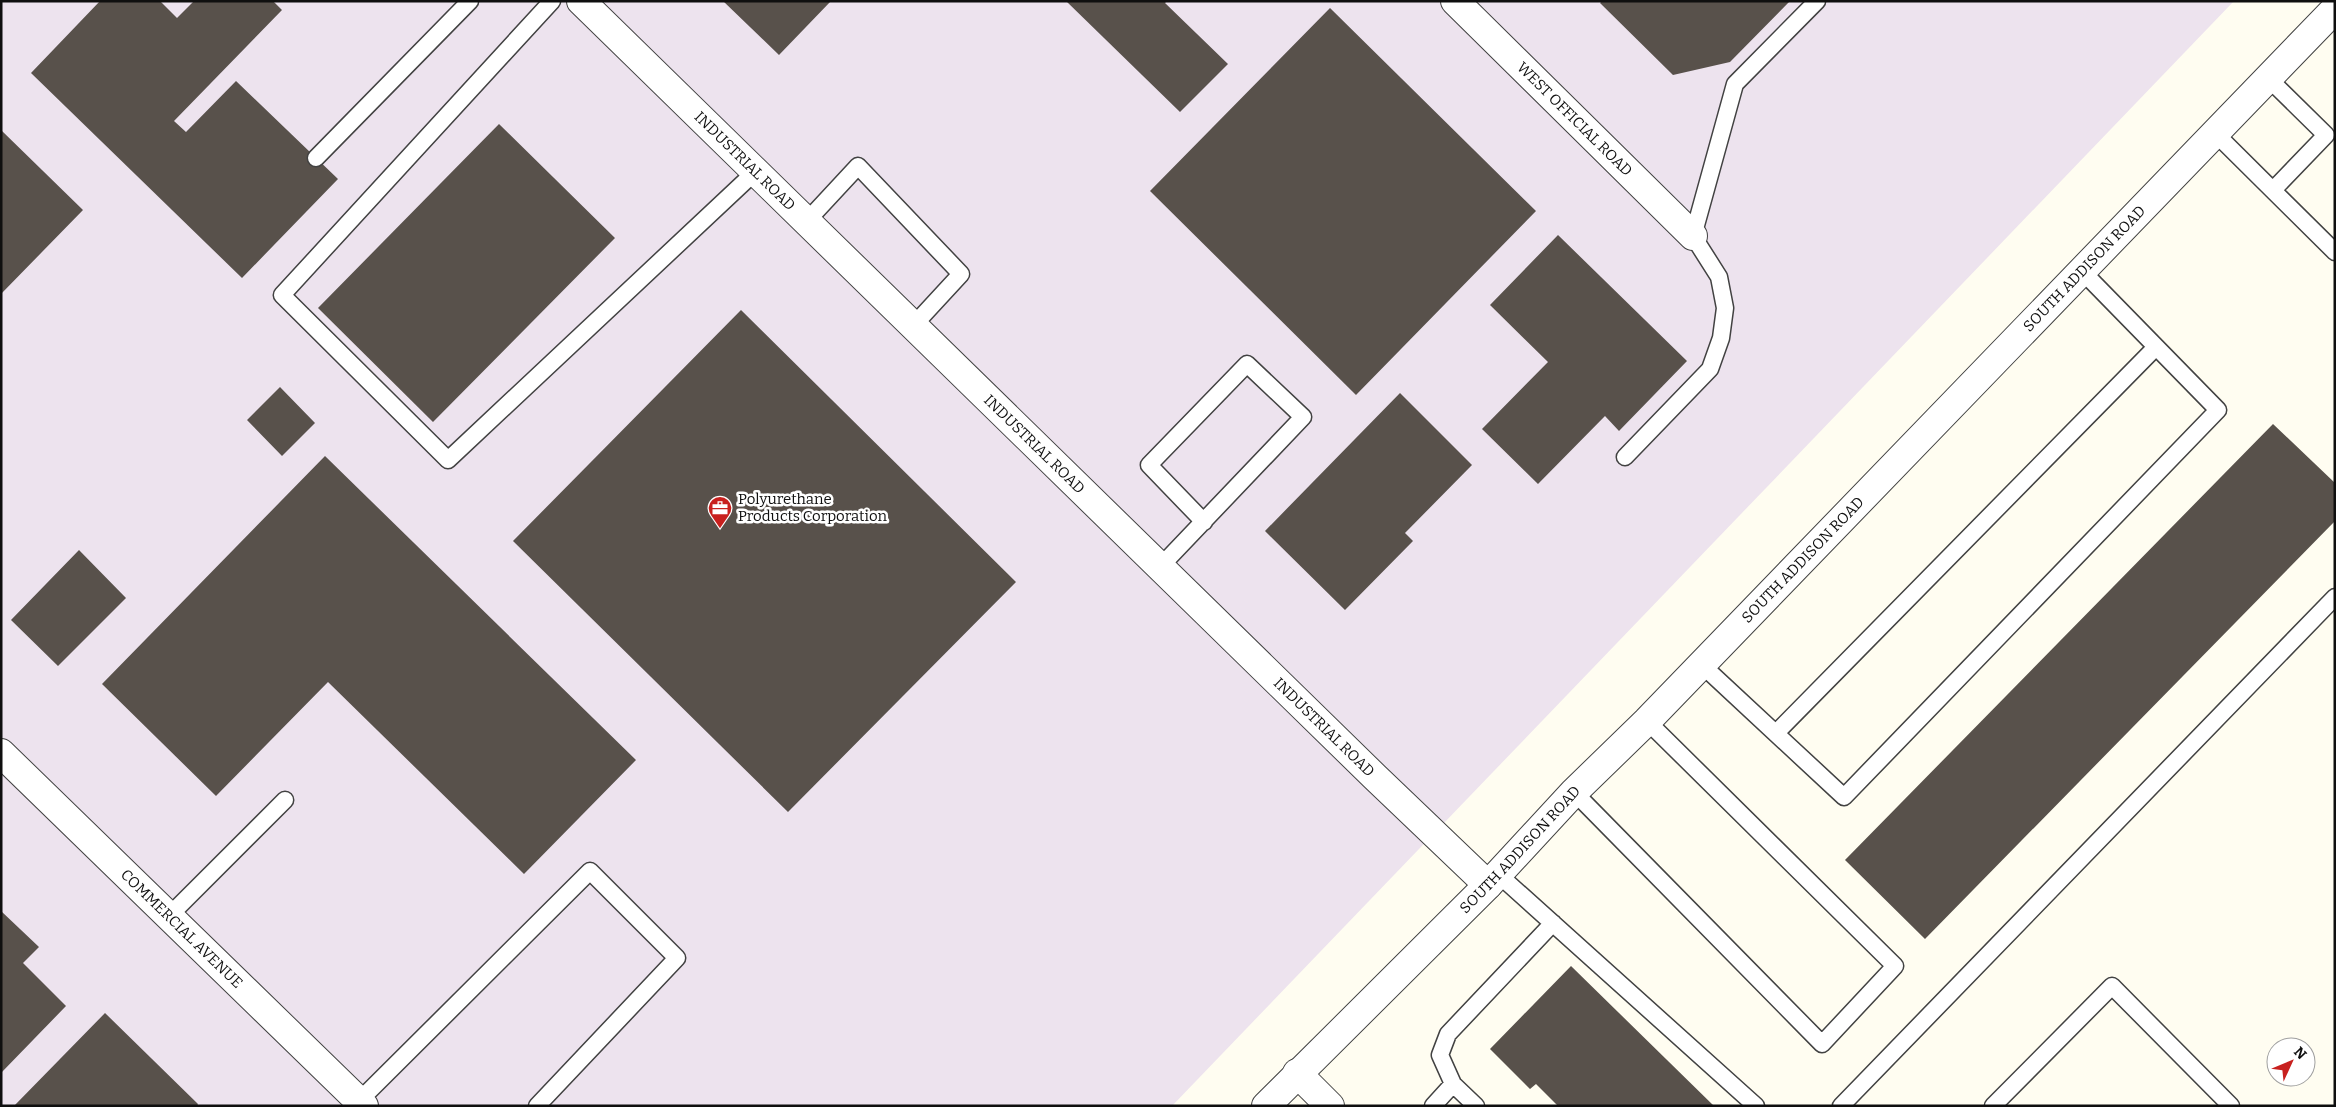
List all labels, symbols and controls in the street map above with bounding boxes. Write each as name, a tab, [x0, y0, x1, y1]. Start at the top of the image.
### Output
street label: WEST OFFICIAL ROAD	[1513, 58, 1636, 180]
street label: INDUSTRIAL ROAD	[691, 108, 799, 214]
street label: SOUTH ADDISON ROAD	[2019, 202, 2149, 335]
street label: INDUSTRIAL ROAD	[980, 391, 1089, 497]
place label: Polyurethane Products Corporation	[738, 490, 888, 525]
street label: SOUTH ADDISON ROAD	[1738, 493, 1868, 626]
office icon: Polyurethane Products Corporation	[707, 495, 733, 529]
street label: INDUSTRIAL ROAD	[1270, 674, 1378, 780]
street label: SOUTH ADDISON ROAD	[1456, 782, 1584, 917]
street label: COMMERCIAL AVENUE	[117, 865, 246, 992]
north arrow	[2266, 1037, 2316, 1087]
text: N	[2290, 1044, 2310, 1063]

